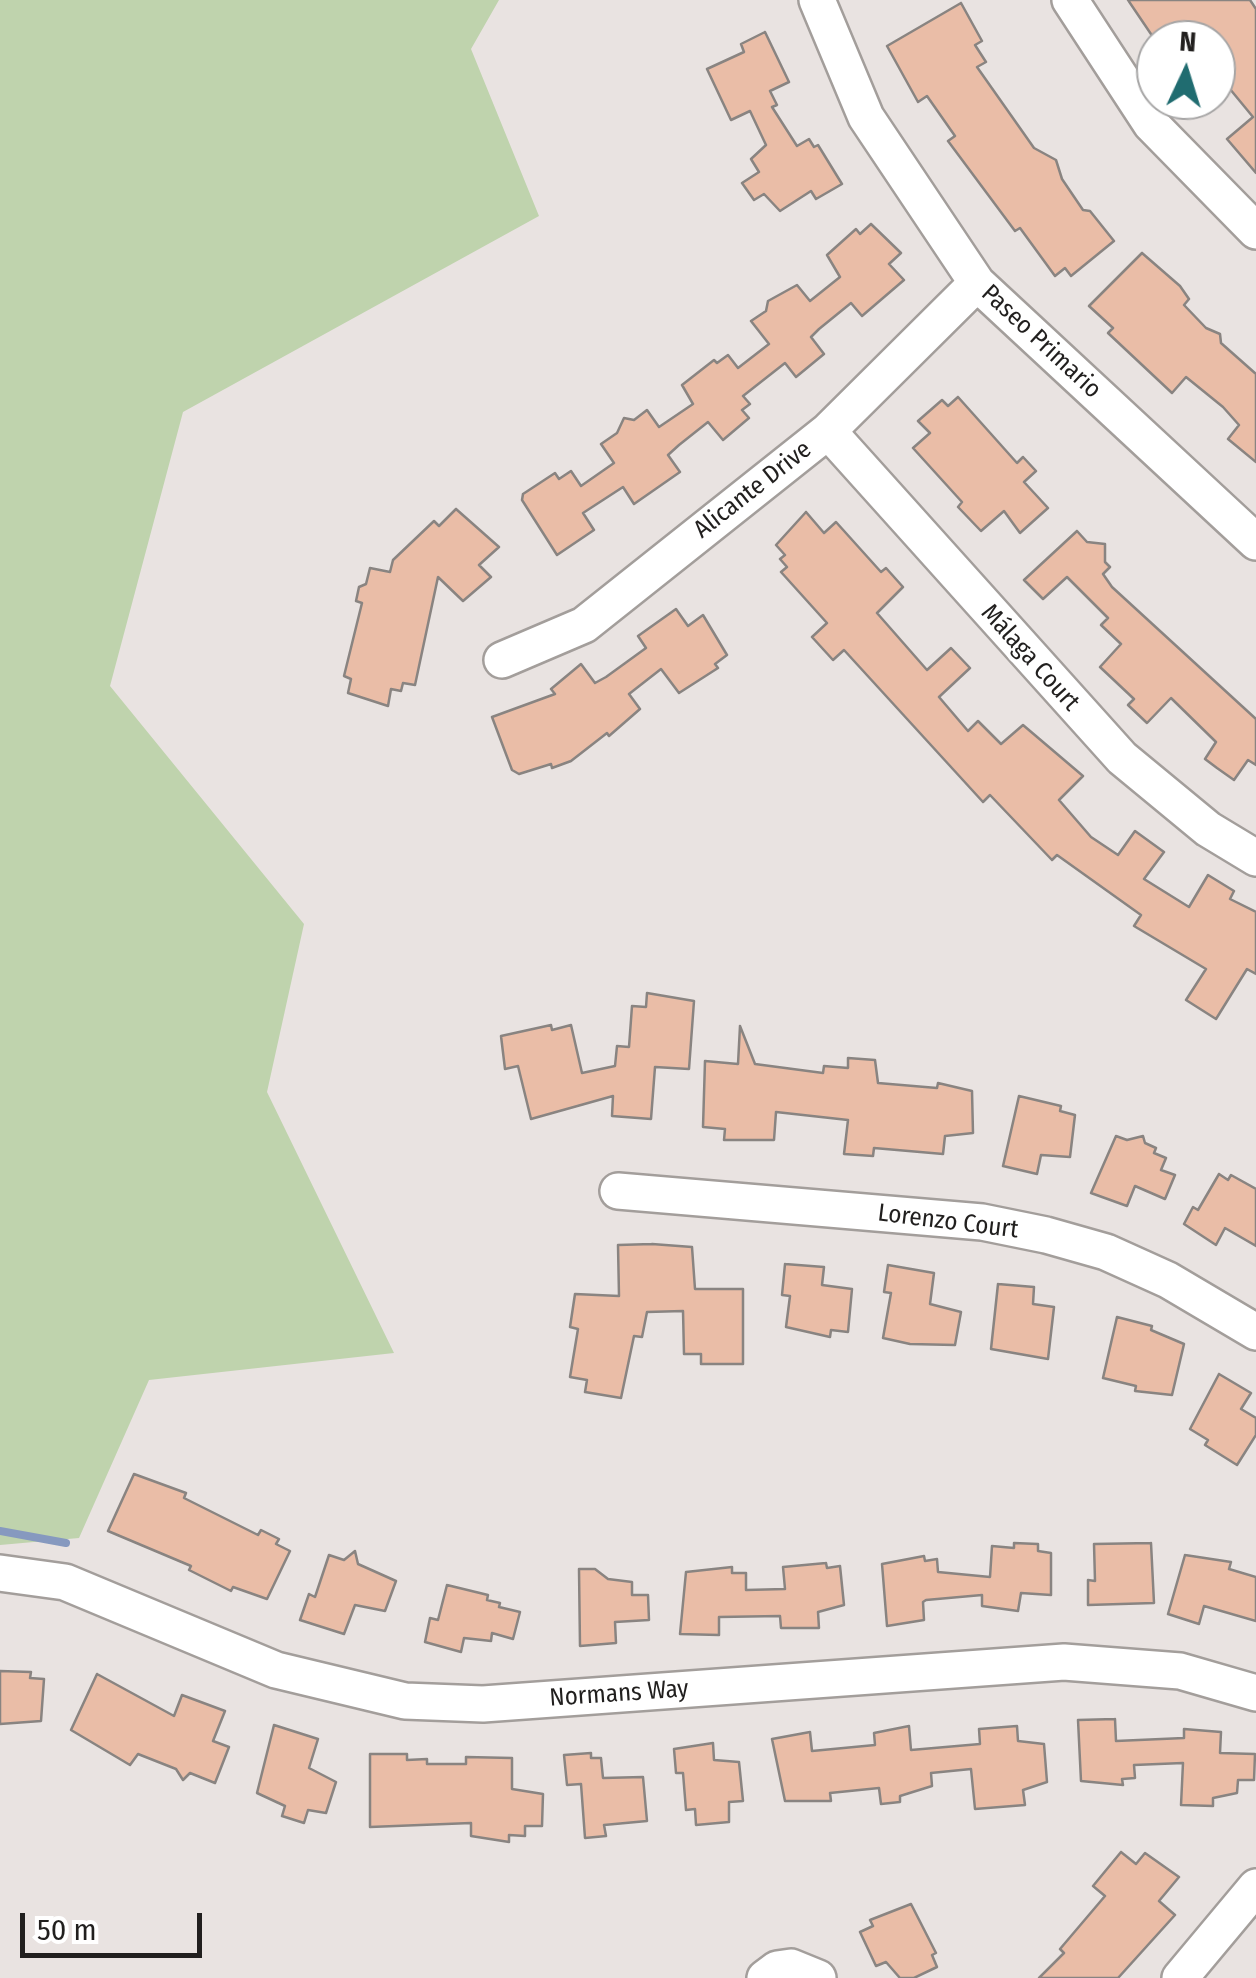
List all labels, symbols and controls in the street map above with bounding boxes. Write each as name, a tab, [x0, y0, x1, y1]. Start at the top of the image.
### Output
north arrow	[1136, 20, 1236, 120]
text: N	[1178, 25, 1198, 59]
street label: Paseo Primario	[975, 279, 1107, 405]
street label: Alicante Drive	[688, 435, 818, 545]
street label: Málaga Court	[974, 599, 1086, 717]
street label: Lorenzo Court	[876, 1199, 1020, 1245]
street label: Normans Way	[548, 1674, 690, 1714]
scale bar	[25, 1893, 208, 1955]
text: 50 m	[37, 1912, 97, 1948]

